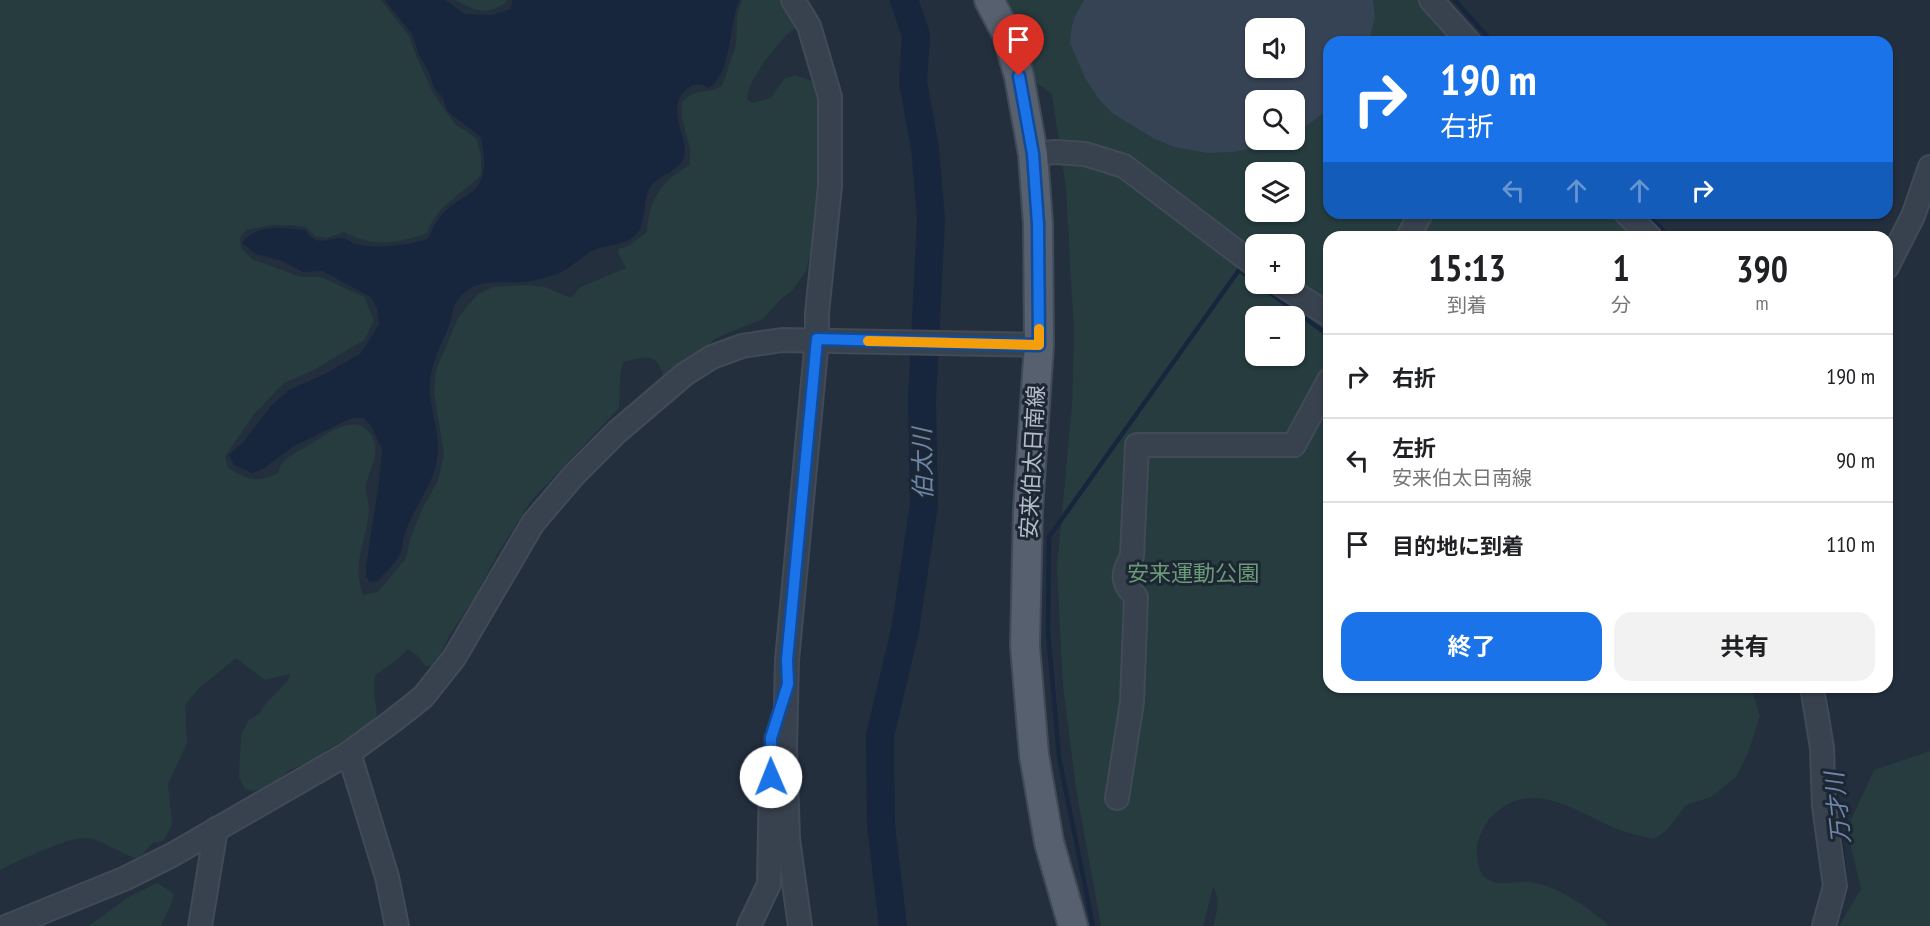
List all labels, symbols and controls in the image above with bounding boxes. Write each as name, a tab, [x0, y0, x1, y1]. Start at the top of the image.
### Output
pin	[993, 14, 1044, 76]
map controls	[1245, 18, 1305, 366]
button: sound	[1245, 18, 1305, 78]
icon: arrive	[1002, 23, 1035, 56]
text: 190 m	[1440, 52, 1537, 107]
icon: right	[1341, 60, 1419, 138]
button: search	[1245, 90, 1305, 150]
text: 右折	[1440, 109, 1494, 143]
button: layers	[1245, 162, 1305, 222]
icon: left	[1497, 174, 1530, 207]
icon: ahead	[1560, 174, 1593, 207]
icon: ahead	[1623, 174, 1656, 207]
icon: right	[1686, 174, 1719, 207]
button: +	[1245, 234, 1305, 294]
text: 15:13	[1428, 244, 1506, 291]
text: 1	[1613, 244, 1630, 291]
text: 390	[1736, 245, 1788, 292]
text: m	[1756, 290, 1769, 316]
text: 到着	[1447, 292, 1487, 318]
text: 分	[1611, 292, 1631, 318]
button: −	[1245, 306, 1305, 366]
icon: right	[1341, 360, 1374, 393]
text: 190 m	[1826, 362, 1875, 390]
text: 右折	[1392, 364, 1436, 392]
street label: 安来伯太日南線	[1014, 384, 1050, 540]
water label: 伯太川	[906, 425, 939, 500]
text: 左折	[1392, 434, 1436, 462]
icon: left	[1341, 444, 1374, 477]
text: 90 m	[1836, 446, 1875, 474]
text: 安来伯太日南線	[1392, 465, 1532, 491]
icon: arrive	[1341, 528, 1374, 561]
text: 110 m	[1826, 530, 1875, 558]
text: 目的地に到着	[1392, 532, 1524, 560]
park label: 安来運動公園	[1127, 559, 1259, 587]
button: 終了	[1341, 612, 1602, 681]
button: 共有	[1614, 612, 1875, 681]
position arrow	[739, 745, 803, 809]
water label: 万才川	[1818, 768, 1857, 845]

